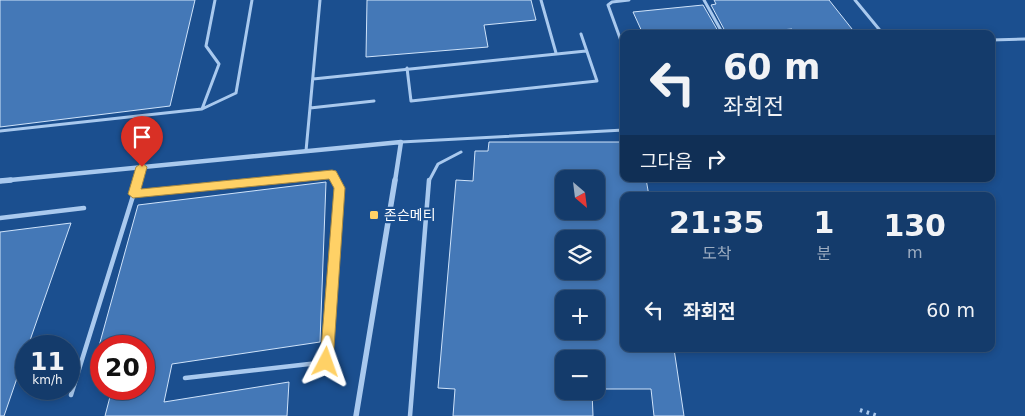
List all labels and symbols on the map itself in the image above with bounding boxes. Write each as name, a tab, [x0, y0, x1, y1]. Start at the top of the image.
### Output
pin	[121, 116, 163, 167]
north arrow	[555, 170, 605, 220]
place label: 존슨메티	[384, 207, 436, 223]
marker: 존슨메티	[368, 209, 380, 221]
speed limit sign: 20	[90, 335, 155, 400]
position arrow	[299, 335, 351, 387]

